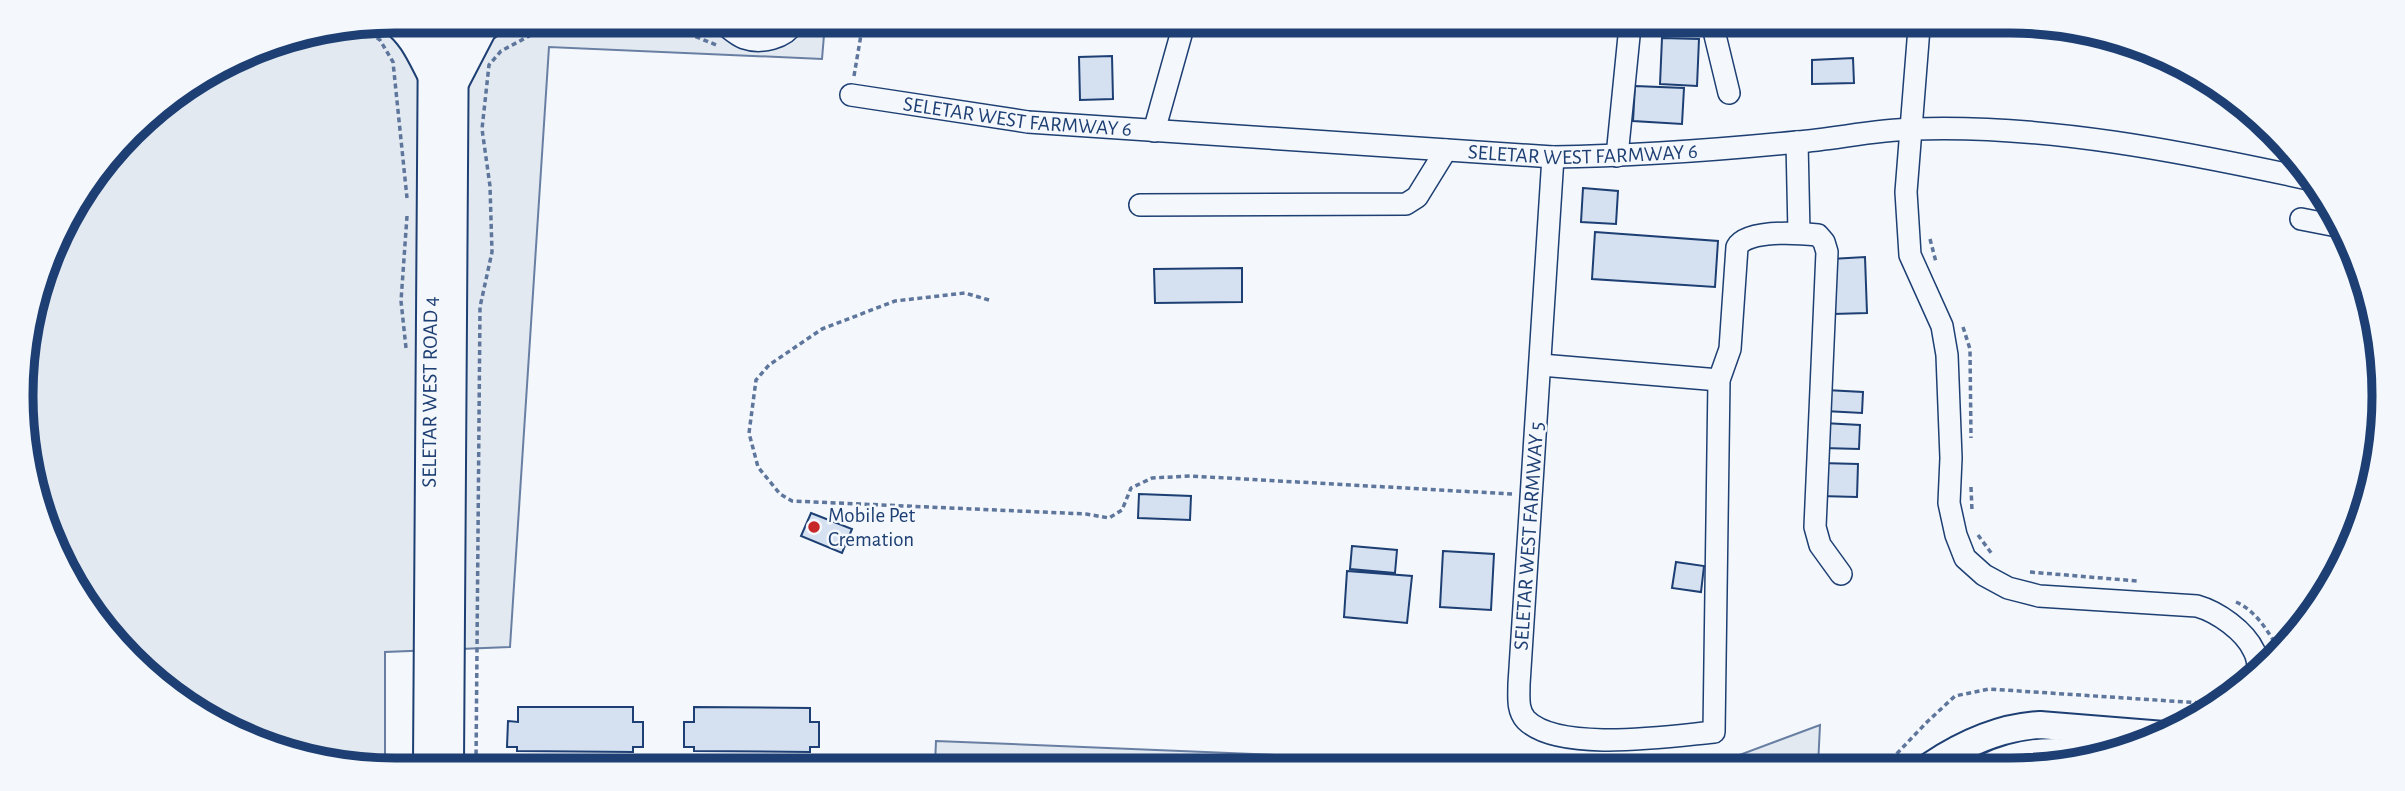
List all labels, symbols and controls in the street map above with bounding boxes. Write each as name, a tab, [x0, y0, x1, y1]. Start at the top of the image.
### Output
street label: SELETAR WEST FARMWAY 6	[902, 93, 1133, 139]
street label: SELETAR WEST FARMWAY 6	[1467, 140, 1698, 168]
street label: SELETAR WEST ROAD 4	[418, 296, 441, 488]
street label: SELETAR WEST FARMWAY 5	[1511, 421, 1547, 651]
place label: Mobile Pet Cremation	[828, 505, 915, 550]
marker: Mobile Pet Cremation	[806, 519, 822, 535]

